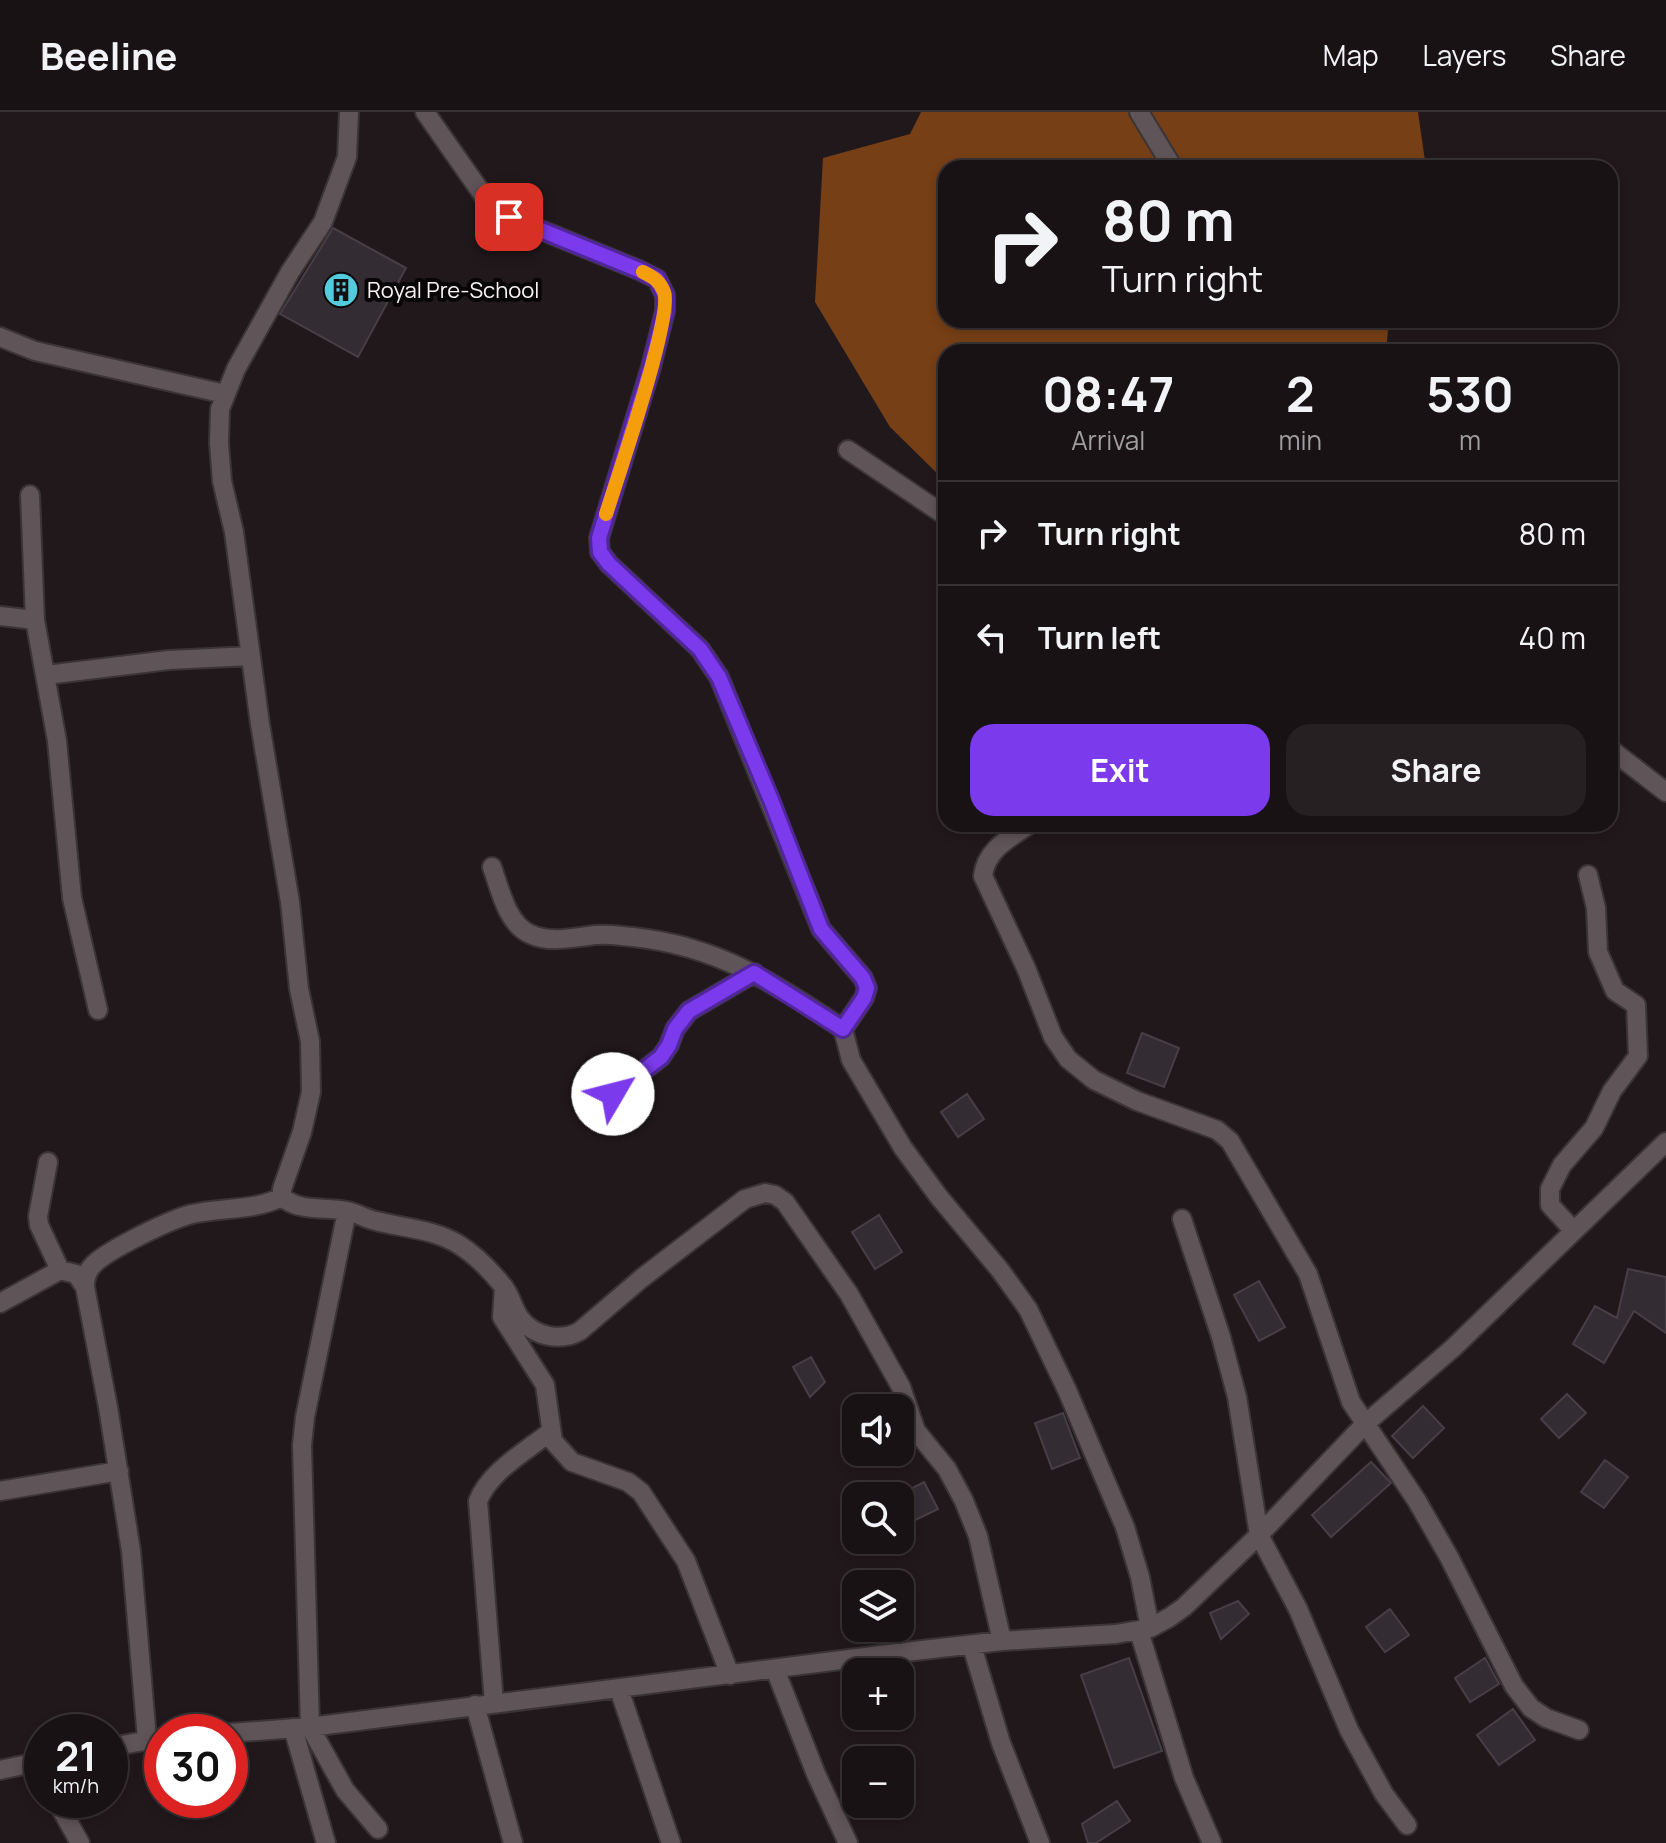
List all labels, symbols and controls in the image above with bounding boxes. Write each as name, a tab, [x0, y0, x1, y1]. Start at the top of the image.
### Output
text: Beeline	[40, 29, 177, 81]
text: Map	[1323, 36, 1379, 74]
text: Layers	[1423, 36, 1506, 74]
text: Share	[1550, 36, 1626, 74]
text: 80 m	[1102, 181, 1235, 258]
pin	[475, 183, 543, 251]
icon: right	[970, 192, 1074, 296]
icon: arrive	[487, 195, 531, 239]
text: Turn right	[1102, 254, 1263, 303]
building icon: Royal Pre-School	[322, 271, 360, 309]
place label: Royal Pre-School	[367, 275, 539, 305]
text: 08:47	[1042, 361, 1174, 426]
text: 2	[1286, 361, 1315, 426]
text: 530	[1426, 361, 1514, 426]
text: Arrival	[1071, 422, 1145, 458]
text: min	[1279, 422, 1322, 458]
text: m	[1459, 422, 1481, 458]
icon: right	[970, 511, 1014, 555]
text: Turn right	[1038, 513, 1181, 554]
text: 80 m	[1519, 513, 1586, 554]
icon: left	[970, 615, 1014, 659]
text: Turn left	[1038, 617, 1161, 658]
text: 40 m	[1519, 617, 1586, 658]
button: Exit	[970, 724, 1270, 816]
button: Share	[1286, 724, 1586, 816]
position arrow	[571, 1052, 655, 1136]
map controls	[842, 1394, 914, 1818]
button: sound	[842, 1394, 914, 1466]
button: search	[842, 1482, 914, 1554]
button: layers	[842, 1570, 914, 1642]
button: +	[842, 1658, 914, 1730]
speed limit sign: 30	[144, 1714, 248, 1818]
text: 21	[55, 1728, 97, 1783]
button: −	[842, 1746, 914, 1818]
text: km/h	[53, 1772, 99, 1799]

